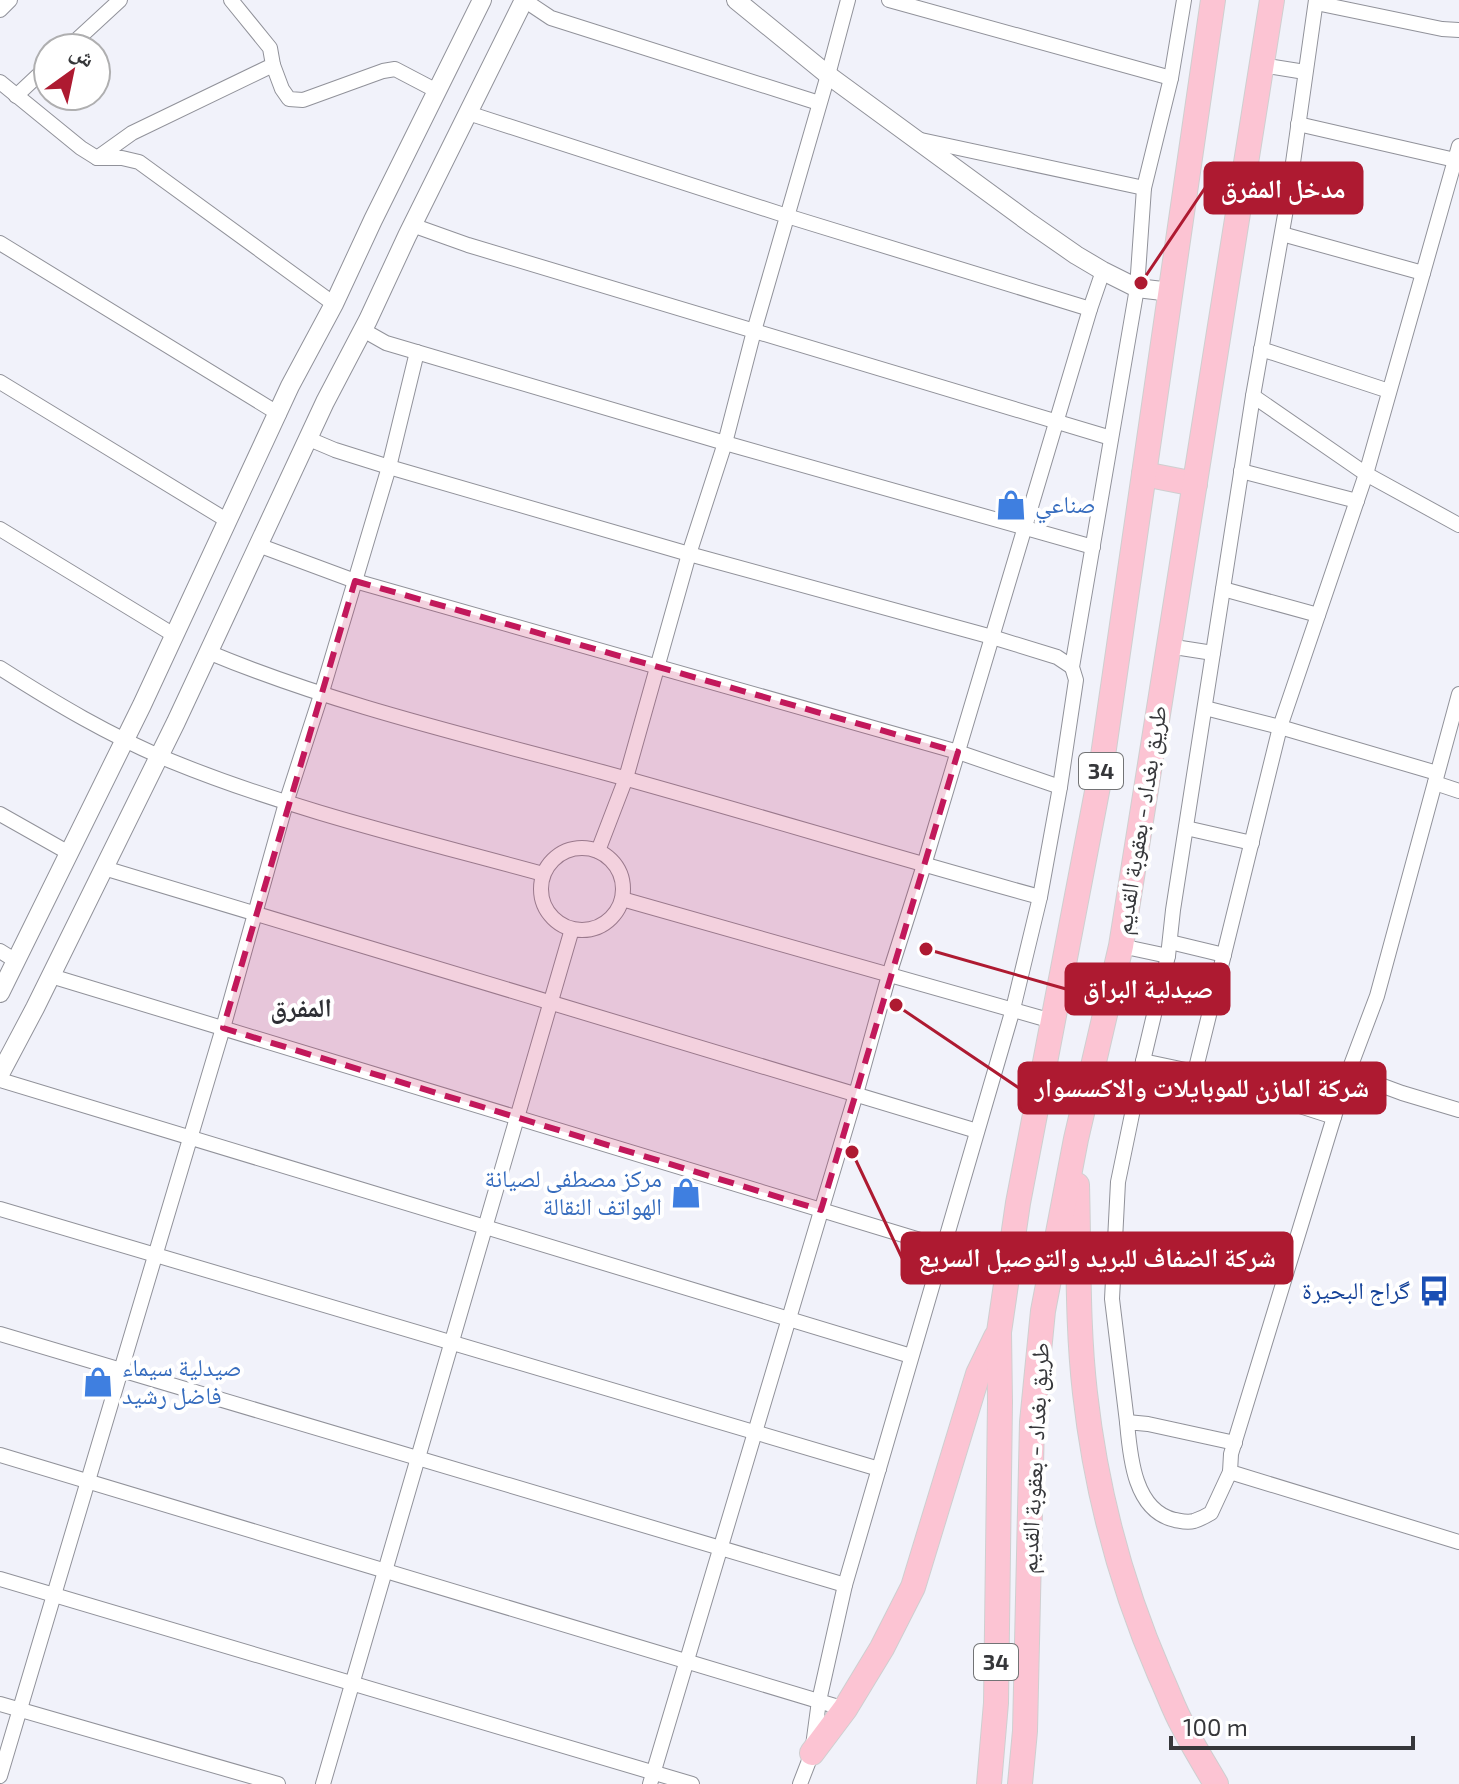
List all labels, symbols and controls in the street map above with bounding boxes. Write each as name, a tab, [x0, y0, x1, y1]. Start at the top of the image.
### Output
north arrow	[32, 32, 112, 112]
text: ش	[65, 37, 100, 73]
callout: مدخل المفرق	[1205, 163, 1362, 213]
text: مدخل المفرق	[1220, 172, 1346, 205]
shop icon: صناعي	[994, 488, 1028, 522]
place label: صناعي	[1035, 489, 1096, 524]
street label: طريق بغداد - بعقوبة القديم	[1107, 703, 1175, 937]
road number: 34	[1079, 753, 1123, 789]
callout: صيدلية البراق	[1066, 964, 1229, 1014]
text: صيدلية البراق	[1083, 972, 1213, 1005]
district label: المفرق	[270, 991, 332, 1024]
callout: شركة المازن للموبايلات والاكسسوار	[1019, 1063, 1385, 1113]
text: شركة المازن للموبايلات والاكسسوار	[1034, 1071, 1369, 1104]
place label: مركز مصطفى لصيانة الهواتف النقالة	[485, 1163, 662, 1220]
shop icon: مركز مصطفى لصيانة الهواتف النقالة	[669, 1176, 703, 1210]
callout: شركة الضفاف للبريد والتوصيل السريع	[902, 1233, 1292, 1283]
text: شركة الضفاف للبريد والتوصيل السريع	[918, 1241, 1276, 1275]
bus stop icon: گراج البحيرة	[1417, 1274, 1451, 1308]
place label: گراج البحيرة	[1302, 1275, 1410, 1306]
street label: طريق بغداد - بعقوبة القديم	[1013, 1341, 1057, 1575]
place label: صيدلية سيماء فاضل رشيد	[122, 1352, 242, 1410]
shop icon: صيدلية سيماء فاضل رشيد	[81, 1365, 115, 1399]
road number: 34	[974, 1644, 1018, 1680]
scale bar	[1171, 1700, 1413, 1750]
text: 100 m	[1183, 1712, 1248, 1741]

